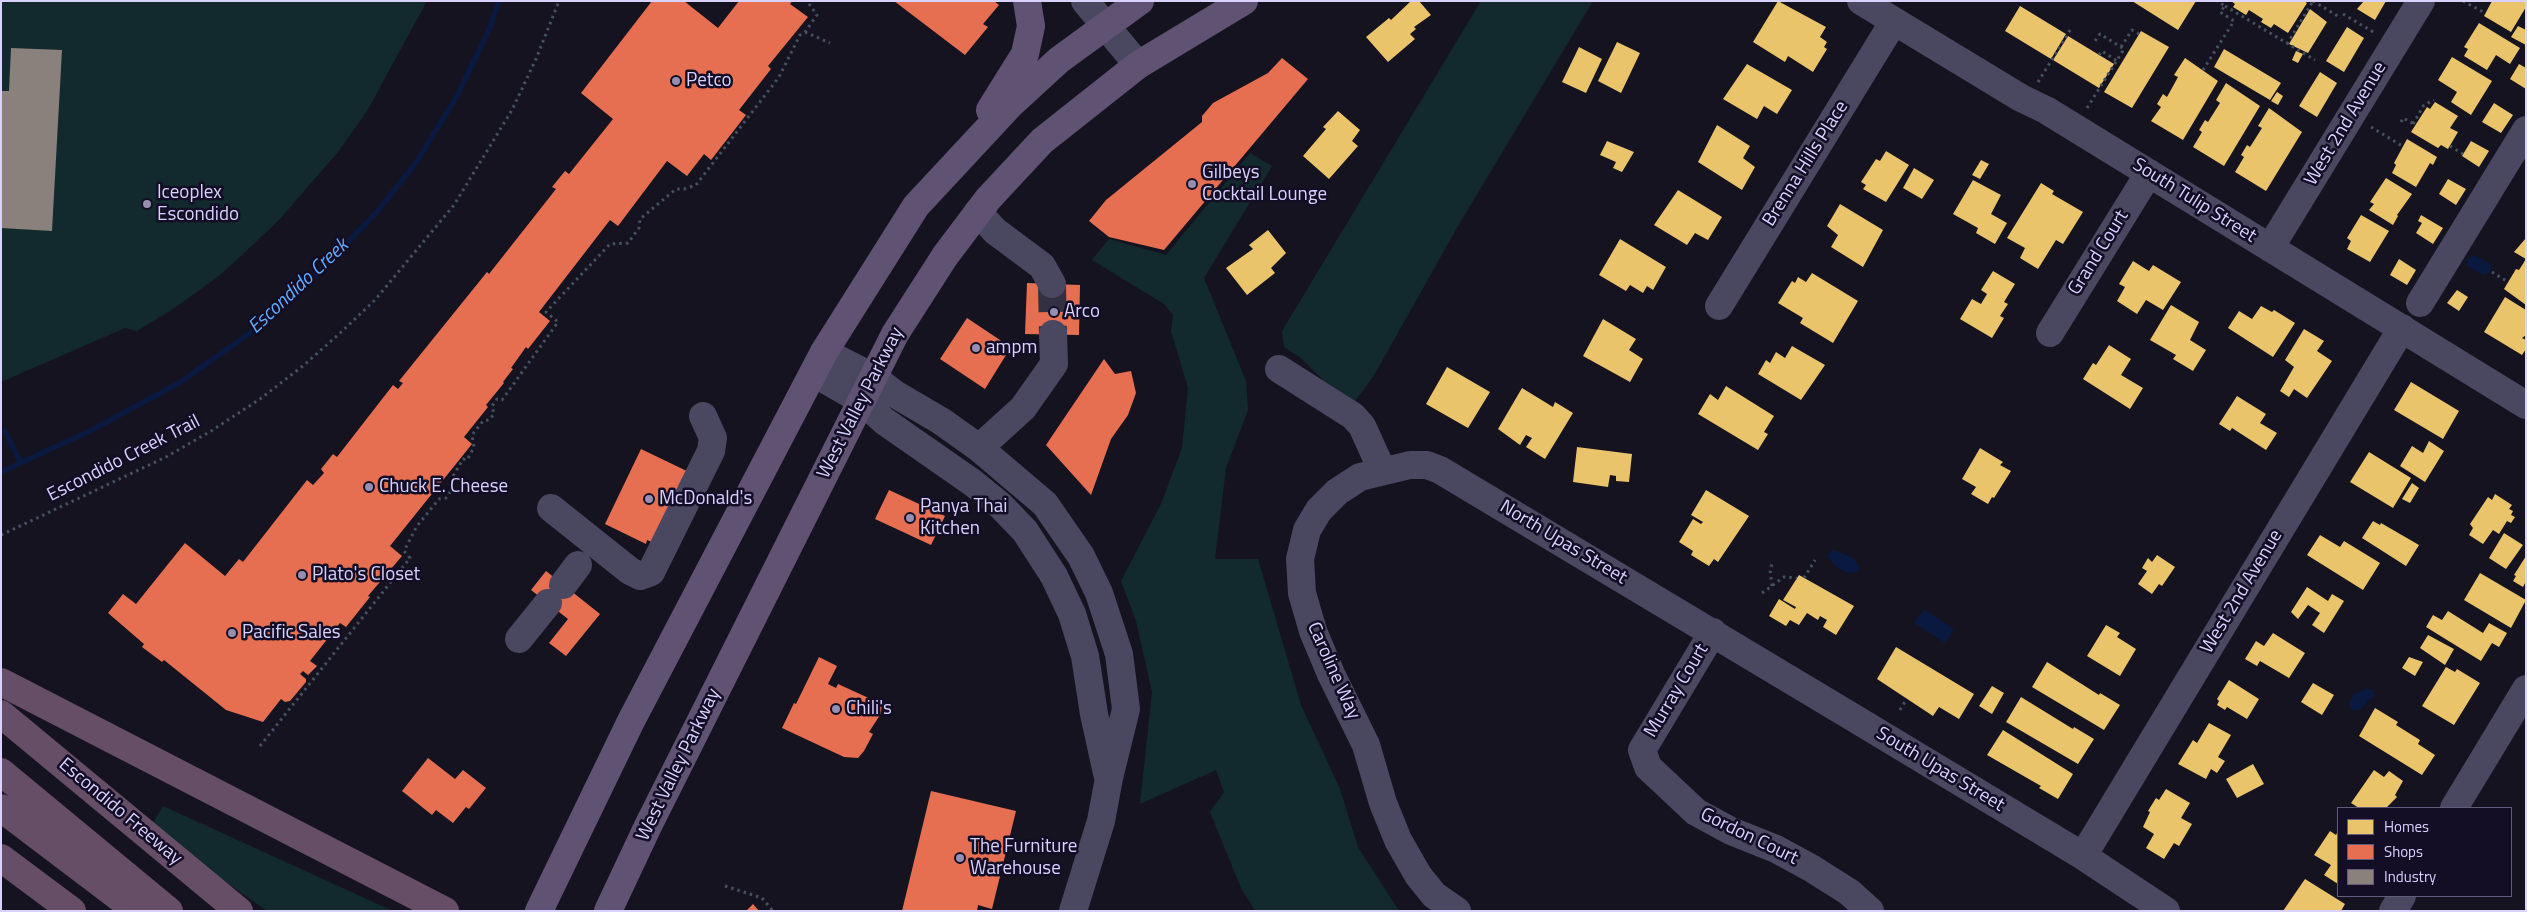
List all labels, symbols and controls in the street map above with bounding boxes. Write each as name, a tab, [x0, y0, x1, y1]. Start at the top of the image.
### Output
street label: West 2nd Avenue	[2300, 58, 2392, 190]
place label: Petco	[686, 70, 732, 92]
marker: Petco	[670, 75, 682, 87]
street label: Brenna Hills Place	[1758, 97, 1854, 231]
street label: South Tulip Street	[2128, 154, 2260, 248]
place label: Gilbeys Cocktail Lounge	[1202, 162, 1327, 206]
marker: Gilbeys Cocktail Lounge	[1186, 178, 1198, 190]
place label: Iceoplex Escondido	[157, 182, 239, 226]
marker: Iceoplex Escondido	[141, 198, 153, 210]
street label: Grand Court	[2064, 206, 2134, 300]
water label: Escondido Creek	[244, 234, 354, 340]
place label: Arco	[1064, 301, 1100, 323]
marker: Arco	[1048, 306, 1060, 318]
street label: West Valley Parkway	[813, 324, 909, 482]
place label: ampm	[986, 337, 1037, 359]
marker: ampm	[970, 342, 982, 354]
street label: Escondido Creek Trail	[44, 411, 204, 507]
place label: Chuck E. Cheese	[379, 476, 508, 498]
marker: Chuck E. Cheese	[363, 481, 375, 493]
place label: McDonald's	[659, 488, 752, 510]
marker: McDonald's	[643, 493, 655, 505]
place label: Panya Thai Kitchen	[920, 496, 1007, 540]
street label: North Upas Street	[1495, 496, 1631, 590]
marker: Panya Thai Kitchen	[904, 512, 916, 524]
street label: West 2nd Avenue	[2196, 526, 2288, 658]
place label: Plato's Closet	[312, 564, 420, 586]
marker: Plato's Closet	[296, 569, 308, 581]
street label: Caroline Way	[1301, 619, 1365, 723]
place label: Pacific Sales	[242, 622, 341, 644]
marker: Pacific Sales	[226, 627, 238, 639]
street label: Murray Court	[1640, 640, 1714, 742]
street label: West Valley Parkway	[632, 685, 726, 845]
place label: Chili's	[846, 698, 892, 720]
marker: Chili's	[830, 703, 842, 715]
street label: South Upas Street	[1872, 723, 2008, 817]
street label: Escondido Freeway	[54, 754, 186, 870]
street label: Gordon Court	[1696, 804, 1802, 870]
legend	[2337, 807, 2512, 897]
text: Homes	[2384, 815, 2429, 838]
place label: The Furniture Warehouse	[970, 836, 1077, 880]
text: Shops	[2384, 840, 2423, 863]
marker: The Furniture Warehouse	[954, 852, 966, 864]
text: Industry	[2384, 865, 2436, 888]

